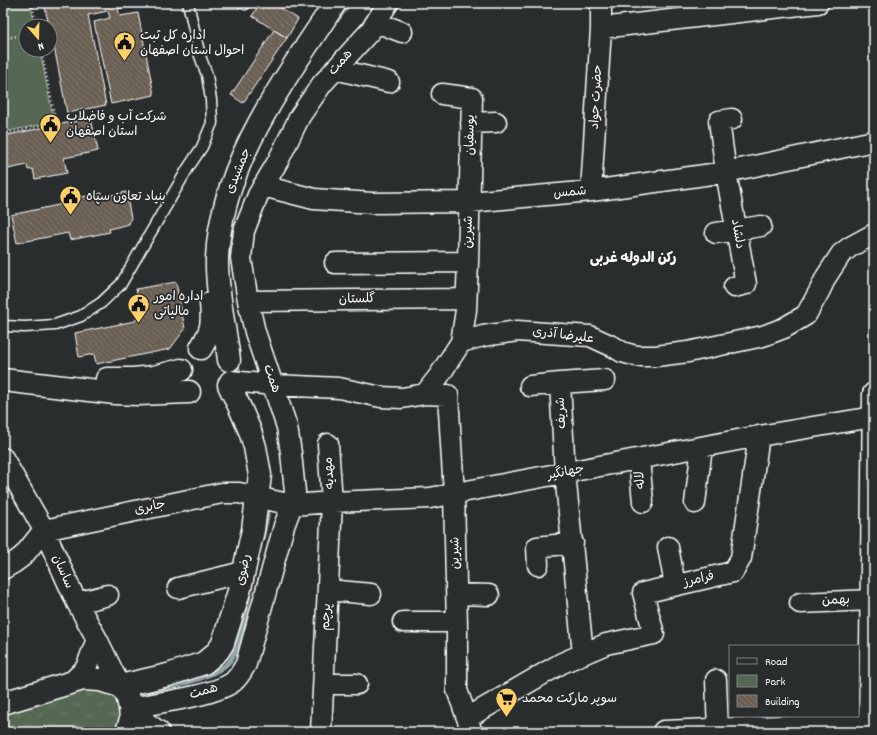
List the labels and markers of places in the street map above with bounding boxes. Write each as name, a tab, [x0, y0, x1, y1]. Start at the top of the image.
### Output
place label: اداره کل ثبت احوال استان اصفهان	[140, 27, 244, 61]
public building icon: اداره کل ثبت احوال استان اصفهان	[112, 30, 138, 63]
place label: شرکت آب و فاضلاب استان اصفهان	[66, 108, 167, 142]
public building icon: شرکت آب و فاضلاب استان اصفهان	[37, 111, 63, 144]
public building icon: بنیاد تعاون سپاه	[58, 184, 84, 217]
place label: بنیاد تعاون سپاه	[86, 188, 166, 207]
place label: اداره امور مالیاتی	[153, 288, 203, 322]
public building icon: اداره امور مالیاتی	[125, 291, 151, 324]
supermarket icon: سوپر مارکت محمد	[494, 686, 520, 719]
place label: سوپر مارکت محمد	[522, 690, 617, 709]

